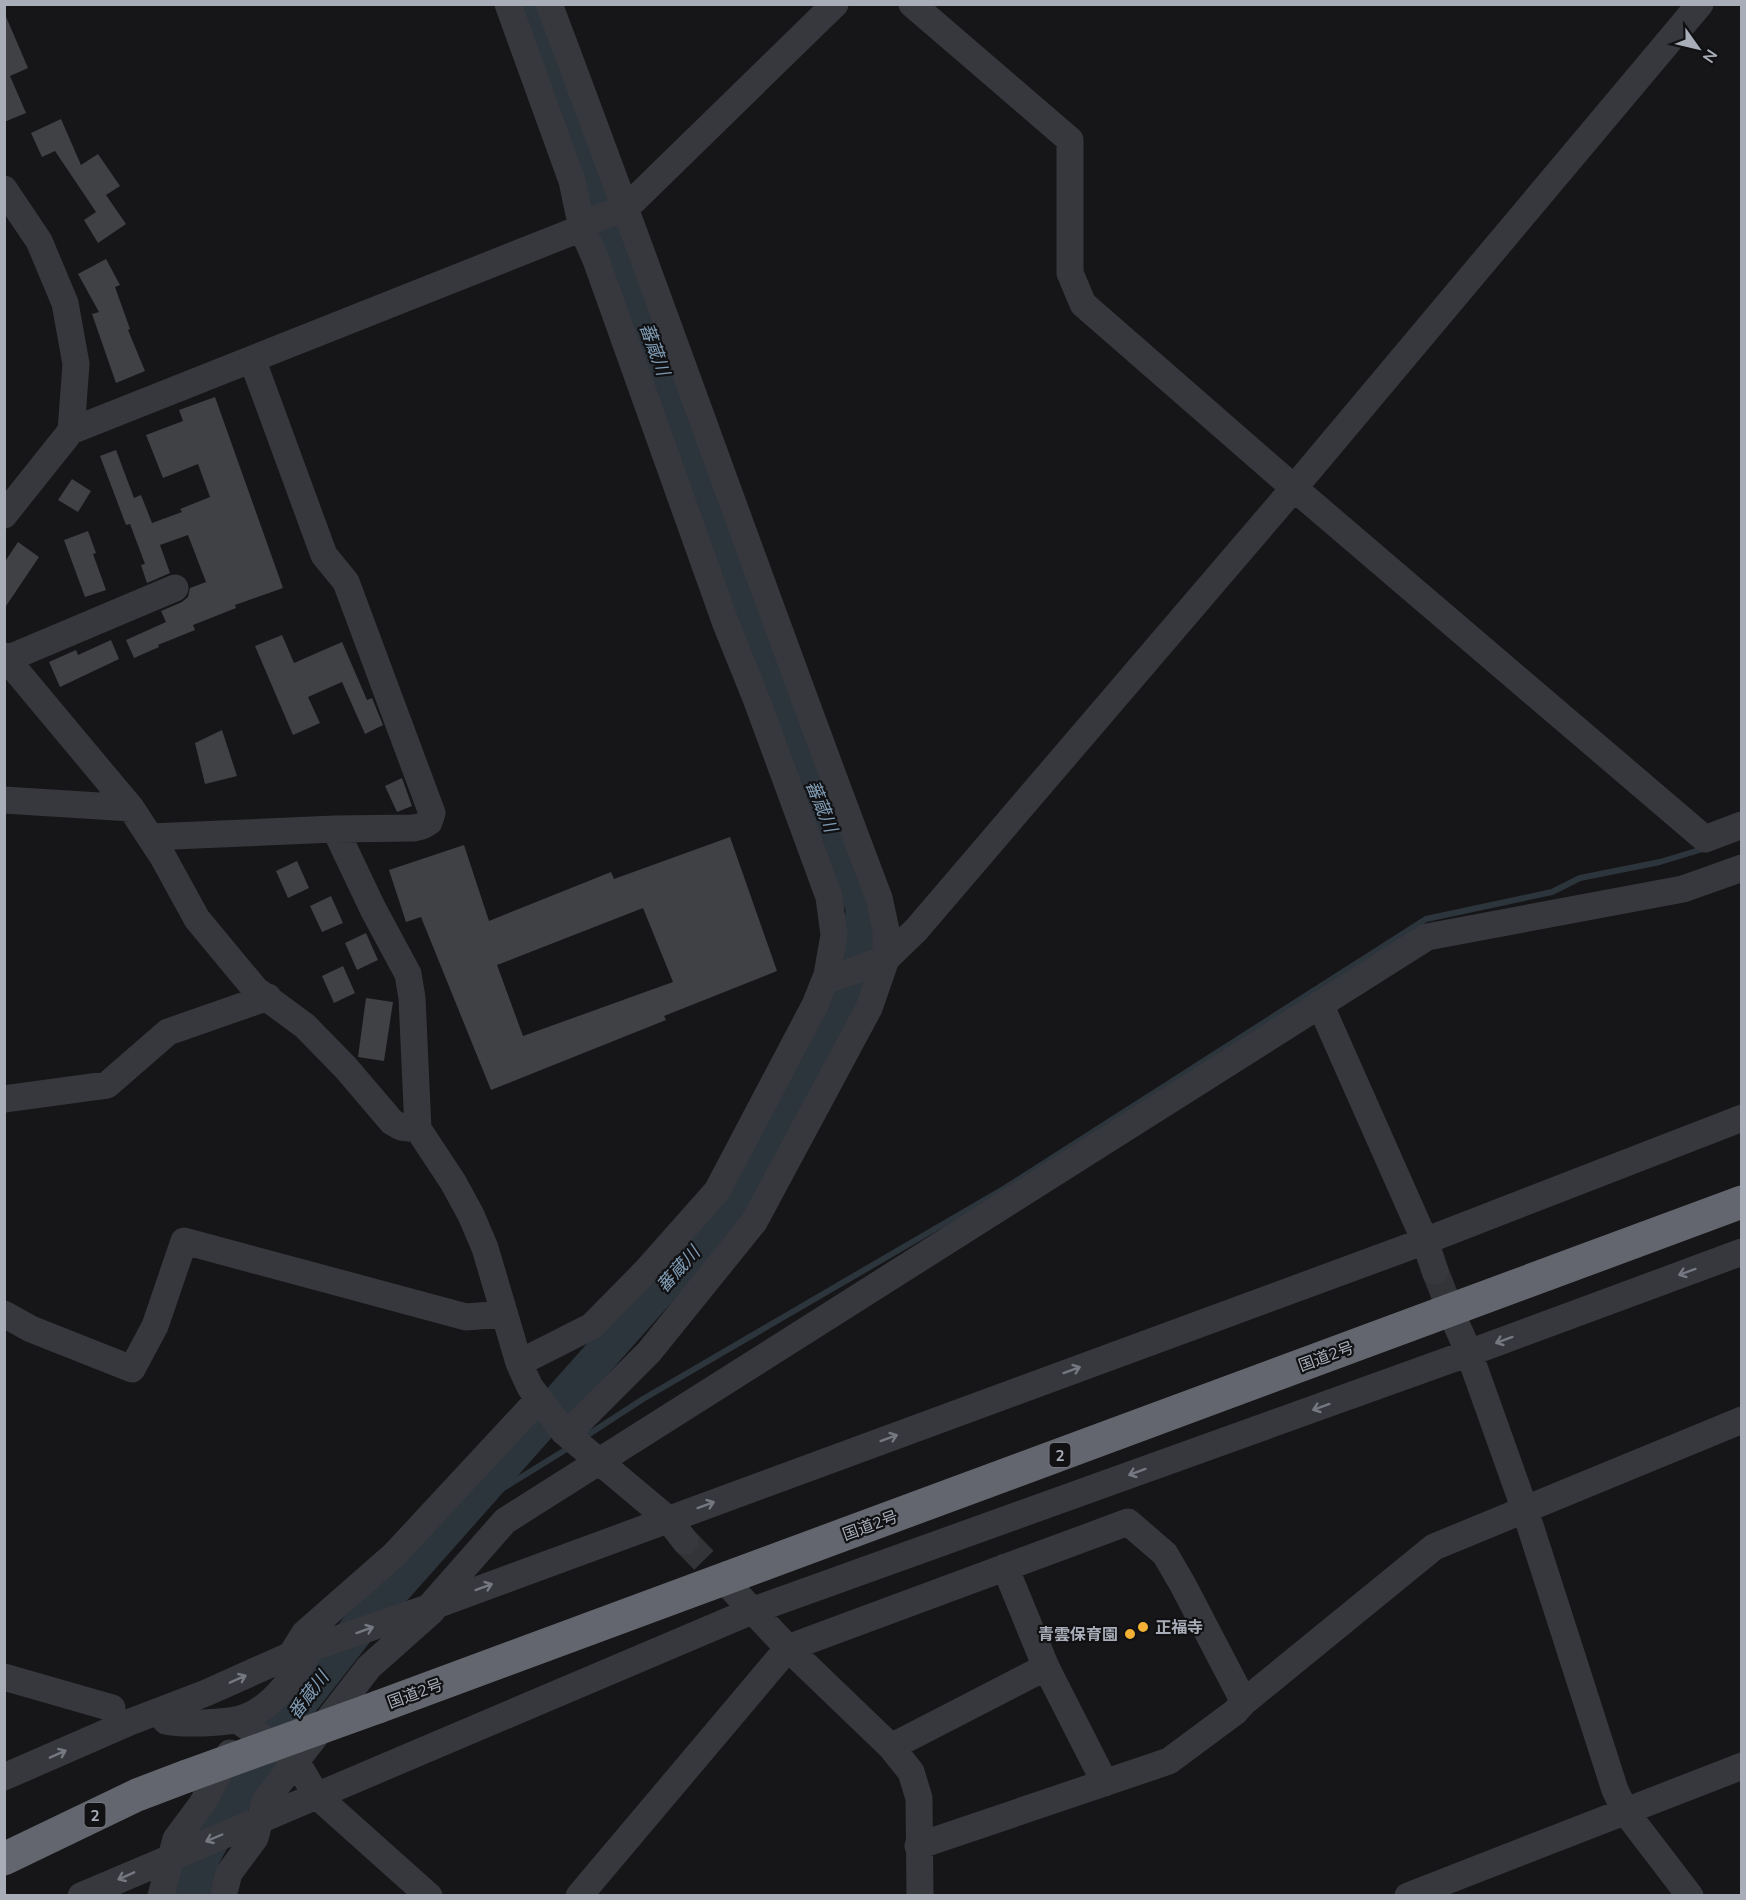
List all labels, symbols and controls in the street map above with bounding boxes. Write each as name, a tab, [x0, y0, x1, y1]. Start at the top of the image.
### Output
north arrow	[1668, 18, 1728, 78]
text: N	[1699, 46, 1722, 67]
water label: 蕃蔵川	[635, 320, 676, 380]
water label: 蕃蔵川	[801, 777, 844, 837]
water label: 蕃蔵川	[651, 1240, 706, 1297]
one-way arrow	[1678, 1268, 1697, 1279]
one-way arrow	[1495, 1336, 1514, 1347]
street label: 国道2号	[1296, 1337, 1356, 1375]
one-way arrow	[1063, 1364, 1081, 1375]
one-way arrow	[1312, 1402, 1331, 1413]
one-way arrow	[880, 1431, 898, 1442]
road number: 2	[1050, 1443, 1070, 1467]
one-way arrow	[1128, 1468, 1147, 1479]
one-way arrow	[696, 1498, 715, 1509]
street label: 国道2号	[840, 1506, 900, 1544]
one-way arrow	[474, 1581, 493, 1592]
place label: 正福寺	[1155, 1617, 1203, 1637]
marker: 正福寺	[1136, 1620, 1150, 1634]
one-way arrow	[355, 1624, 374, 1635]
place label: 青雲保育園	[1038, 1624, 1118, 1644]
marker: 青雲保育園	[1123, 1627, 1137, 1641]
water label: 番蔵川	[283, 1665, 335, 1723]
one-way arrow	[228, 1672, 246, 1684]
street label: 国道2号	[385, 1674, 445, 1712]
one-way arrow	[49, 1747, 67, 1758]
road number: 2	[84, 1803, 106, 1827]
one-way arrow	[206, 1833, 224, 1844]
one-way arrow	[117, 1871, 135, 1882]

